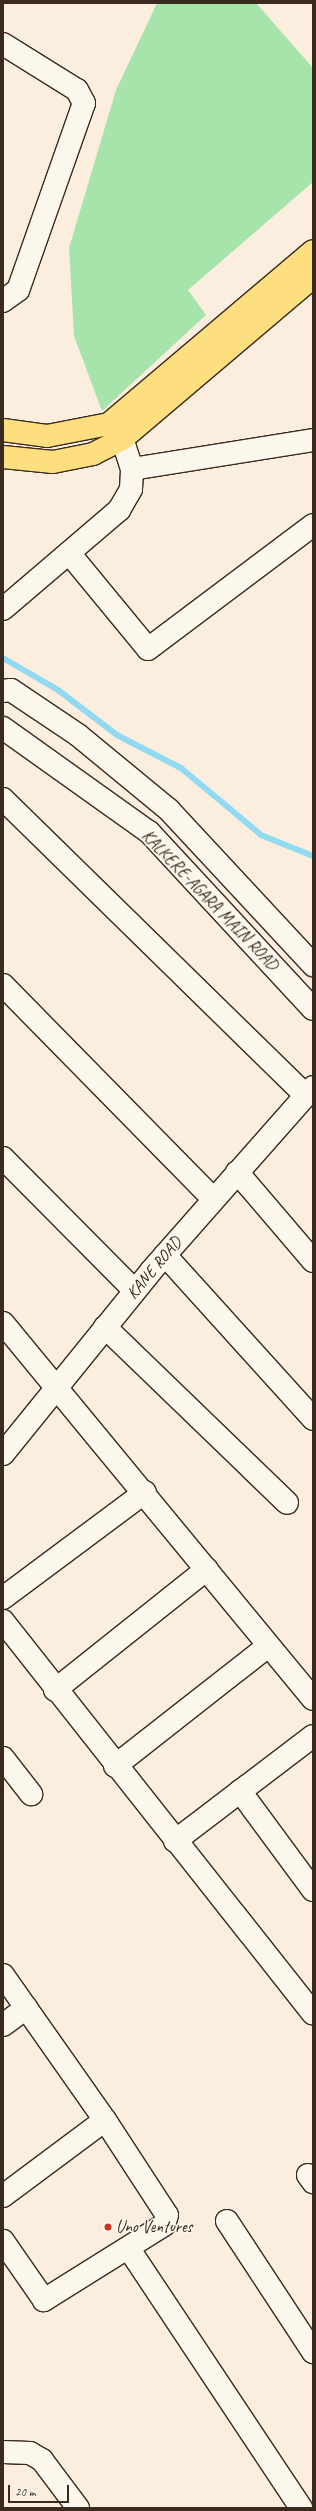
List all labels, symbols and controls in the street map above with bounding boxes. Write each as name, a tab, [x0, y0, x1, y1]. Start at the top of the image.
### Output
street label: KALKERE-AGARA MAIN ROAD	[138, 826, 282, 974]
street label: KANE ROAD	[122, 1232, 186, 1304]
place label: Uno Ventures	[116, 2217, 192, 2237]
marker: Uno Ventures	[103, 2222, 113, 2232]
scale bar	[10, 2477, 71, 2503]
text: 20 m	[15, 2484, 35, 2500]

